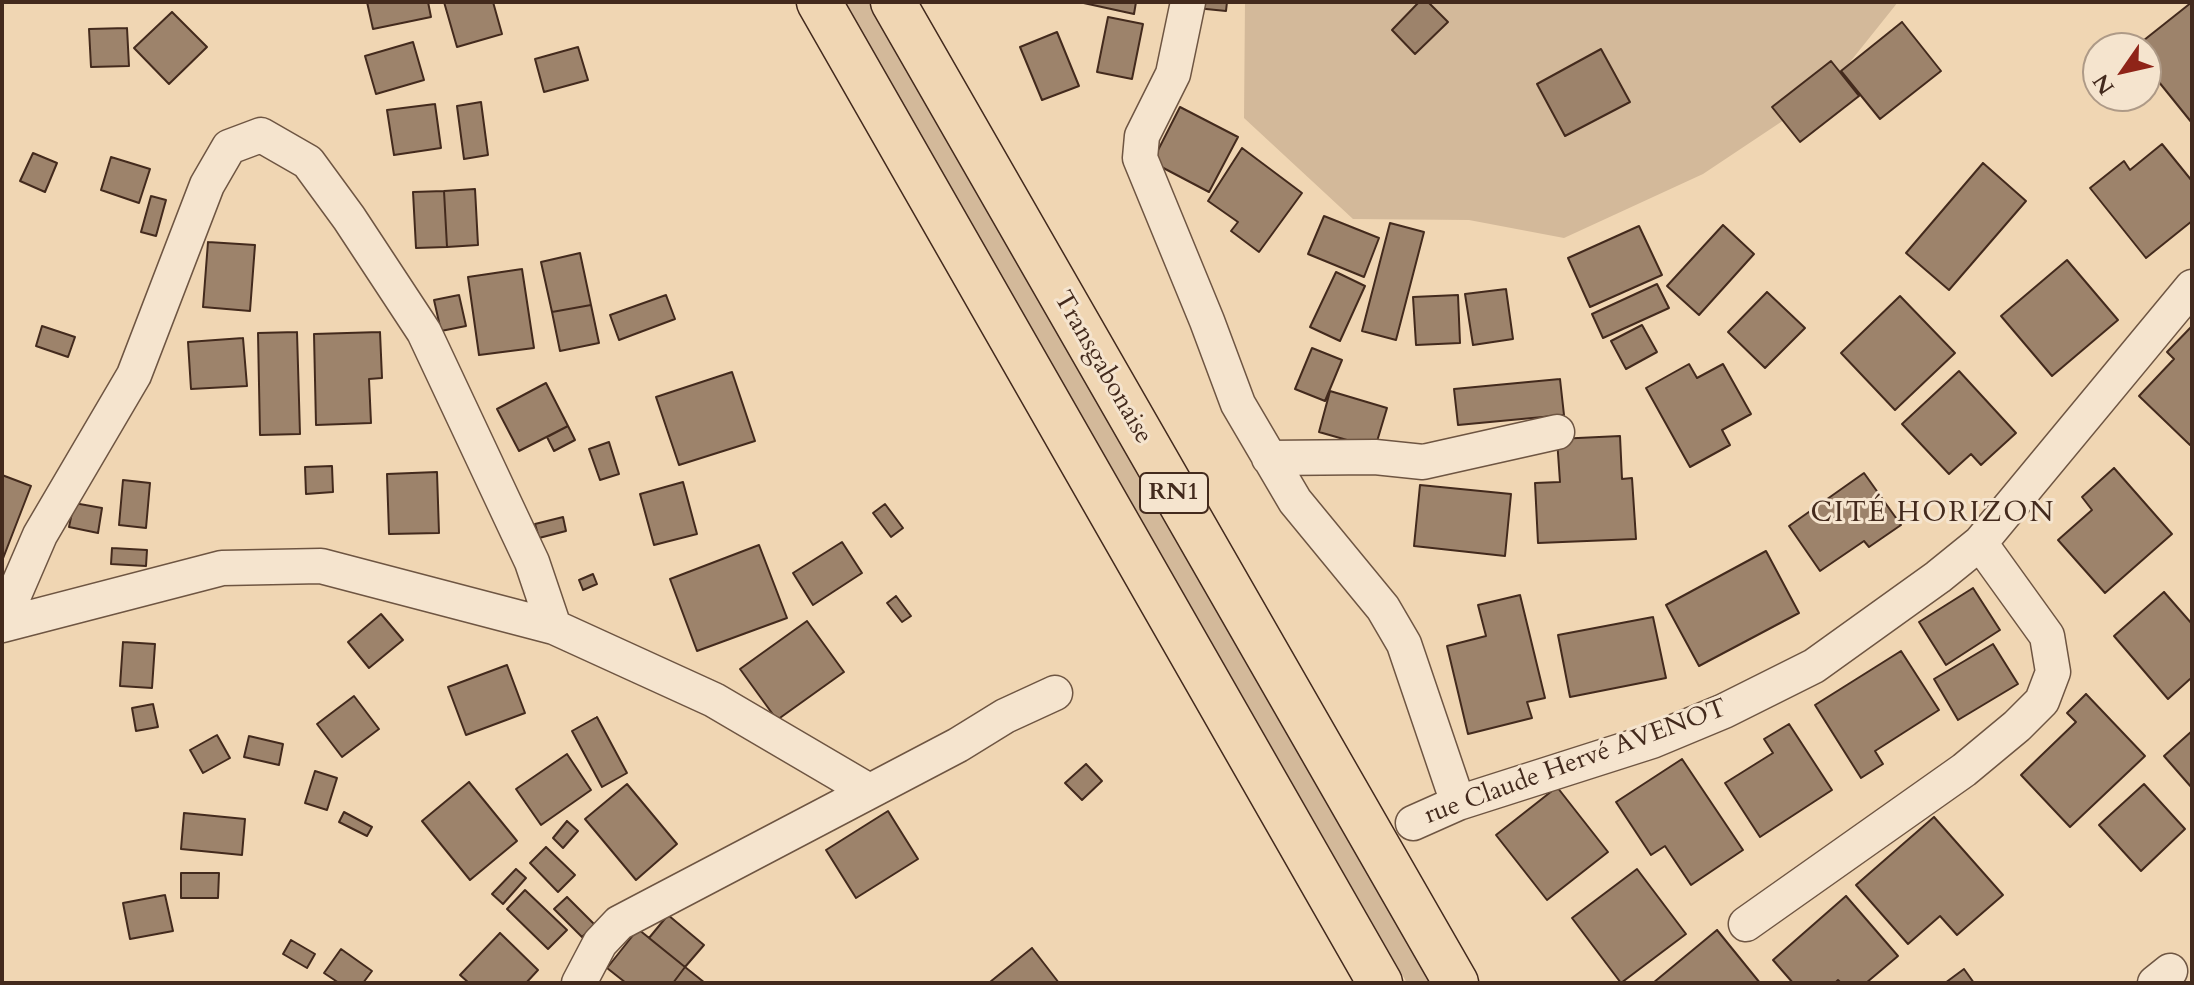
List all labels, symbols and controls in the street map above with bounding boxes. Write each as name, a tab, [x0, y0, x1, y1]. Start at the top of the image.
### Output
north arrow	[2082, 32, 2162, 112]
text: N	[2086, 68, 2122, 101]
street label: Transgabonaise	[1046, 286, 1158, 450]
road number: RN1	[1140, 473, 1208, 513]
district label: CITÉ HORIZON	[1811, 498, 2055, 532]
street label: rue Claude Hervé AVENOT	[1421, 694, 1731, 832]

